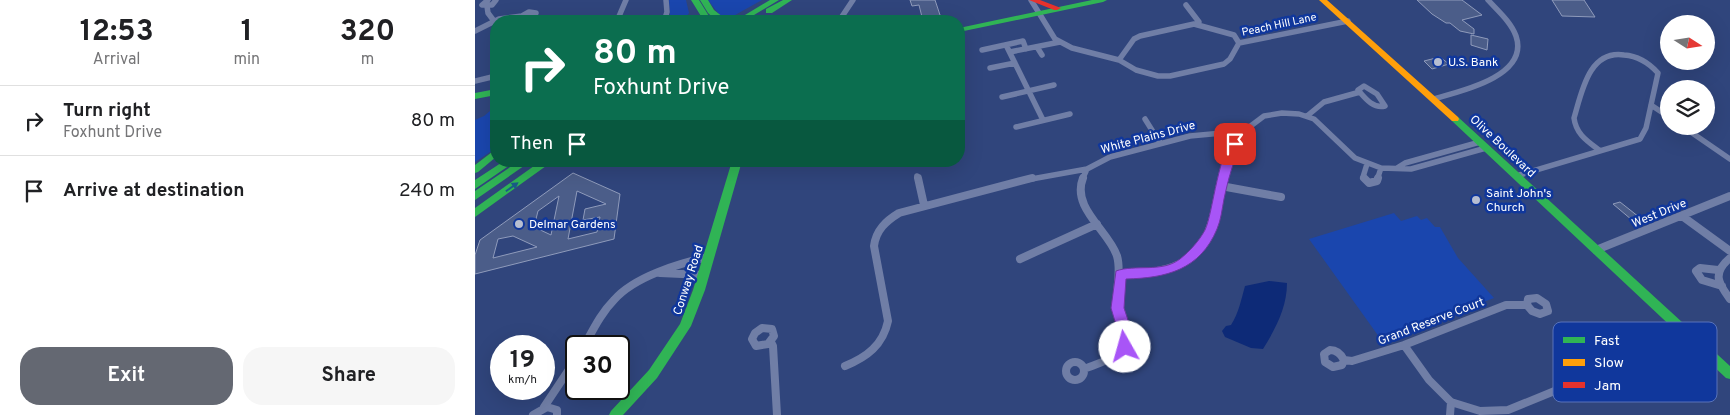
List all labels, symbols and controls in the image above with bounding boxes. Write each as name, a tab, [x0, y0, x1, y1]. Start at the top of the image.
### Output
street label: Peach Hill Lane	[1240, 10, 1318, 40]
text: 12:53	[80, 14, 154, 51]
text: 1	[241, 14, 253, 51]
text: 320	[340, 14, 395, 51]
north arrow	[1660, 15, 1715, 70]
map controls	[1660, 15, 1715, 135]
text: 80 m	[593, 32, 677, 76]
icon: right	[510, 35, 575, 100]
text: Arrival	[93, 50, 141, 70]
text: min	[233, 50, 260, 70]
text: m	[361, 50, 374, 70]
place label: U.S. Bank	[1448, 55, 1498, 71]
marker: U.S. Bank	[1432, 56, 1444, 68]
text: Foxhunt Drive	[593, 75, 729, 102]
button: layers	[1660, 80, 1715, 135]
text: Turn right	[63, 99, 151, 123]
icon: right	[20, 107, 48, 135]
text: 80 m	[411, 109, 455, 133]
street label: Olive Boulevard	[1466, 112, 1539, 181]
street label: White Plains Drive	[1099, 118, 1197, 158]
text: Foxhunt Drive	[63, 123, 162, 143]
pin	[1214, 123, 1256, 165]
icon: arrive	[563, 130, 591, 158]
icon: arrive	[1221, 130, 1249, 158]
text: Then	[510, 132, 553, 156]
icon: arrive	[20, 177, 48, 205]
text: Arrive at destination	[63, 179, 244, 203]
text: 240 m	[399, 179, 455, 203]
one-way arrow	[505, 182, 518, 192]
place label: Saint John's Church	[1486, 186, 1552, 216]
marker: Saint John's Church	[1470, 194, 1482, 206]
street label: West Drive	[1630, 196, 1689, 232]
place label: Delmar Gardens	[529, 217, 616, 233]
marker: Delmar Gardens	[513, 218, 525, 230]
street label: Conway Road	[670, 243, 708, 317]
street label: Grand Reserve Court	[1376, 294, 1487, 350]
position arrow	[1098, 320, 1150, 372]
legend	[1553, 322, 1717, 402]
text: Fast	[1594, 333, 1620, 350]
speed limit sign: 30	[565, 335, 630, 400]
text: 19	[510, 345, 535, 377]
button: Exit	[20, 347, 233, 405]
button: Share	[243, 347, 455, 405]
text: Slow	[1594, 355, 1624, 372]
text: km/h	[508, 372, 537, 388]
text: Jam	[1594, 378, 1621, 395]

